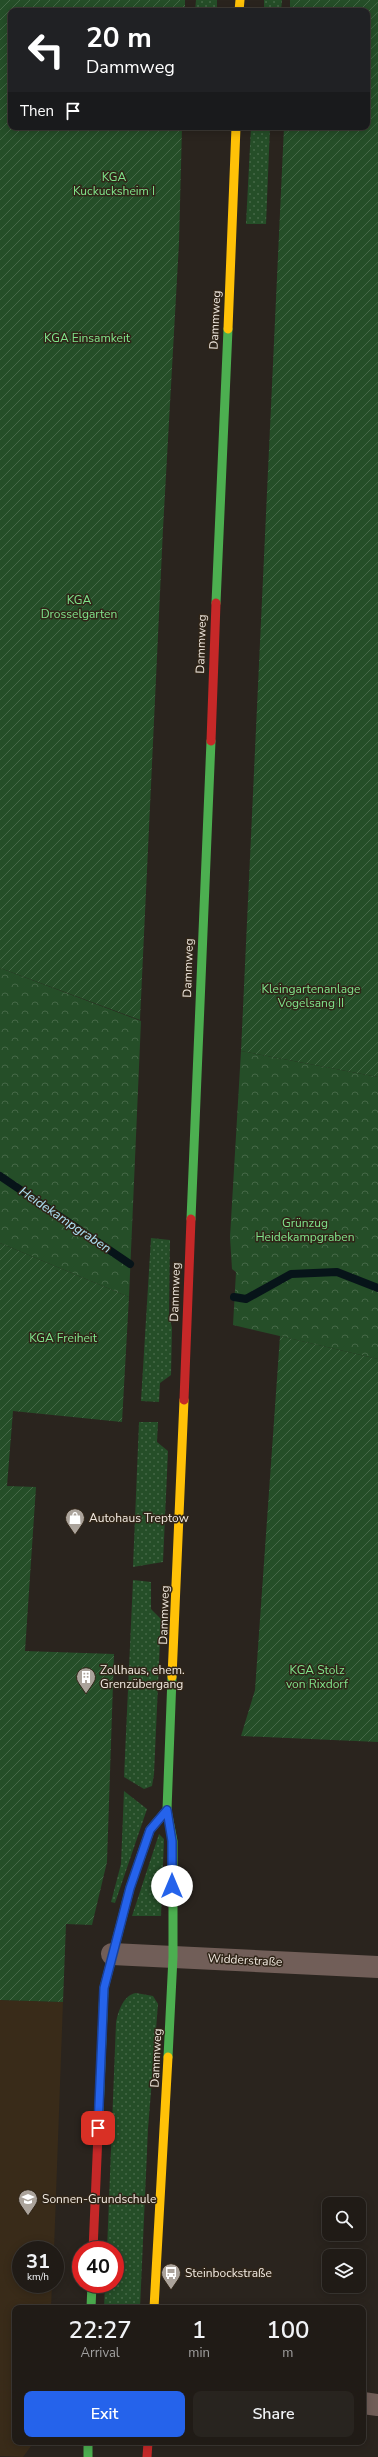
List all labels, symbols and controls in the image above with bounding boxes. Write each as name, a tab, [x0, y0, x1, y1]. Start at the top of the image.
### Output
text: 20 m	[86, 19, 152, 57]
icon: left	[20, 24, 72, 76]
text: Dammweg	[86, 55, 175, 79]
icon: arrive	[62, 100, 84, 122]
text: Then	[20, 101, 54, 121]
park label: KGA Kuckucksheim I	[73, 169, 155, 199]
street label: Dammweg	[205, 290, 225, 350]
park label: KGA Einsamkeit	[44, 330, 131, 346]
park label: KGA Drosselgarten	[41, 592, 117, 622]
street label: Dammweg	[192, 614, 210, 674]
street label: Dammweg	[179, 938, 197, 998]
park label: Kleingartenanlage Vogelsang II	[262, 981, 360, 1011]
water label: Heidekampgraben	[15, 1183, 115, 1257]
park label: Grünzug Heidekampgraben	[255, 1215, 355, 1245]
street label: Dammweg	[166, 1262, 184, 1322]
park label: KGA Freiheit	[29, 1330, 98, 1346]
shop icon: Autohaus Treptow	[64, 1507, 86, 1535]
place label: Autohaus Treptow	[89, 1510, 189, 1526]
street label: Dammweg	[155, 1585, 173, 1645]
place label: Zollhaus, ehem. Grenzübergang	[100, 1662, 185, 1692]
park label: KGA Stolz von Rixdorf	[286, 1662, 349, 1692]
building icon: Zollhaus, ehem. Grenzübergang	[75, 1666, 97, 1694]
position arrow	[151, 1865, 193, 1907]
street label: Widderstraße	[207, 1950, 283, 1970]
street label: Dammweg	[146, 2028, 166, 2088]
pin	[81, 2111, 115, 2145]
icon: arrive	[87, 2117, 109, 2139]
school or university icon: Sonnen-Grundschule	[17, 2188, 39, 2216]
place label: Sonnen-Grundschule	[42, 2191, 156, 2207]
map controls	[322, 2197, 366, 2293]
button: search	[322, 2197, 366, 2241]
speed limit sign: 40	[72, 2241, 124, 2293]
text: 31	[26, 2248, 50, 2275]
button: layers	[322, 2249, 366, 2293]
bus stop icon: Steinbockstraße	[160, 2262, 182, 2290]
place label: Steinbockstraße	[185, 2265, 272, 2281]
text: km/h	[27, 2270, 49, 2284]
text: 22:27	[68, 2314, 132, 2346]
text: 1	[192, 2314, 206, 2346]
text: 100	[266, 2314, 309, 2346]
text: Arrival	[81, 2344, 120, 2362]
text: min	[188, 2344, 210, 2362]
text: m	[282, 2344, 293, 2362]
button: Exit	[24, 2391, 185, 2437]
button: Share	[193, 2391, 354, 2437]

